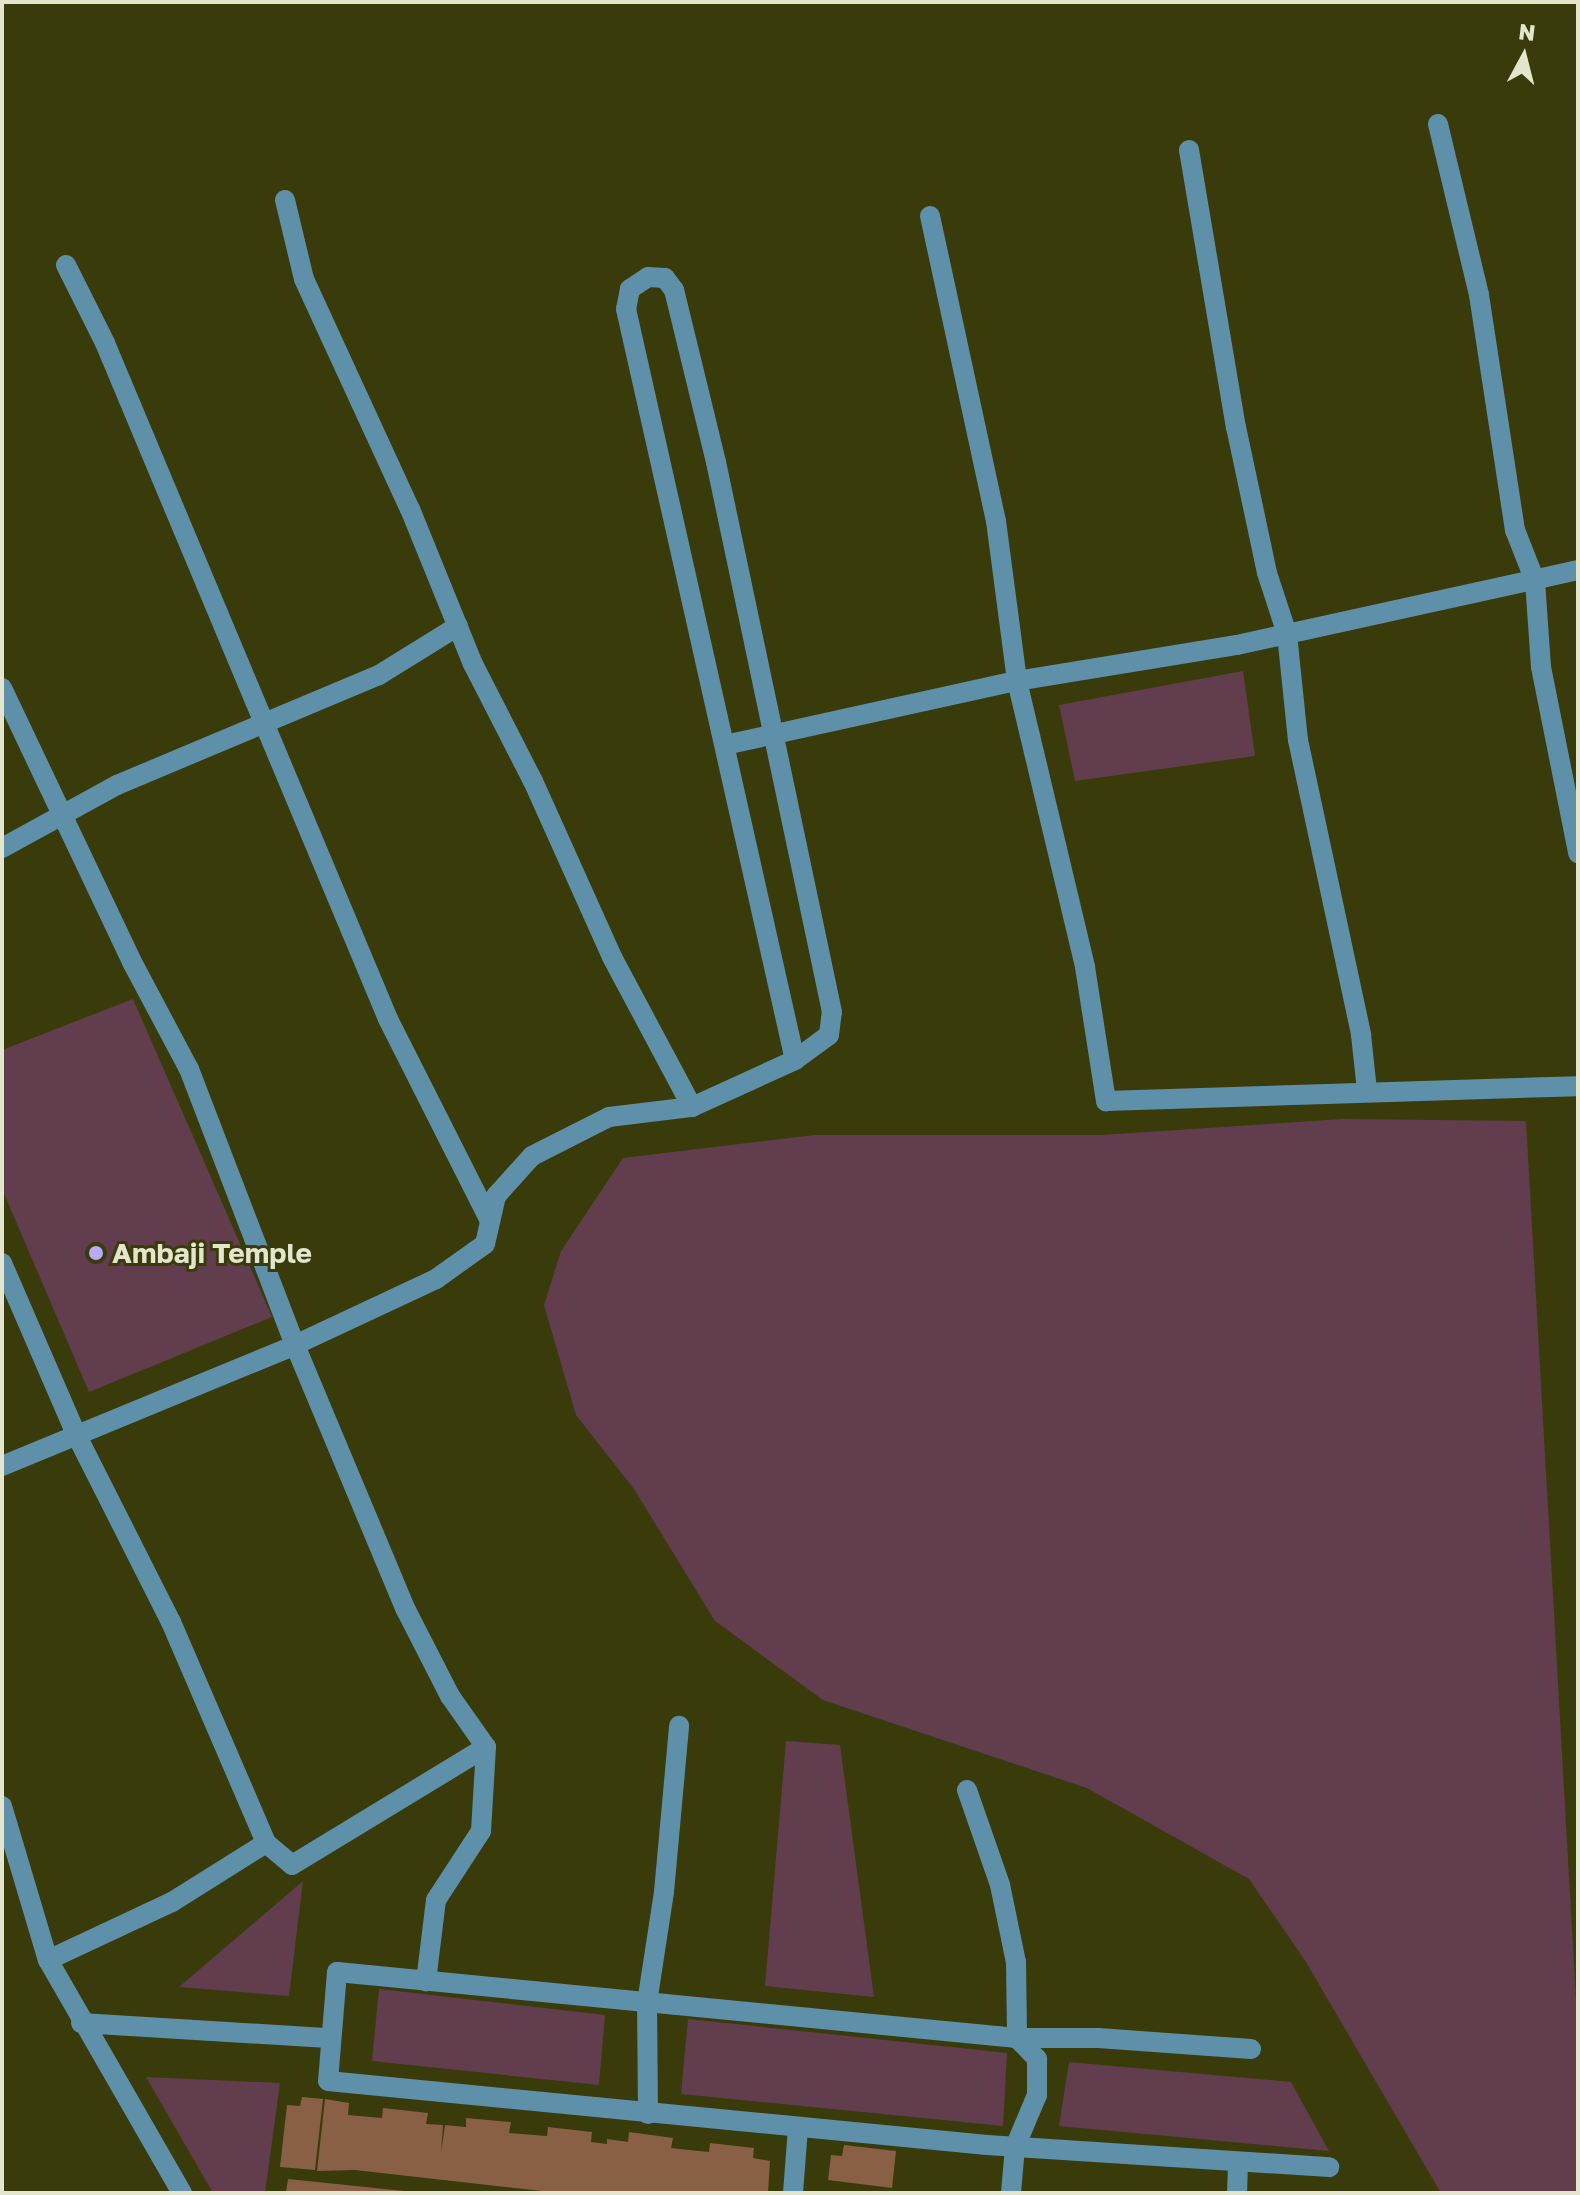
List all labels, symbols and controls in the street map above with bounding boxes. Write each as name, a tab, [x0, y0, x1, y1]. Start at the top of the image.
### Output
north arrow	[1484, 16, 1564, 96]
text: N	[1517, 17, 1537, 46]
place label: Ambaji Temple	[112, 1236, 312, 1270]
marker: Ambaji Temple	[87, 1244, 105, 1262]

